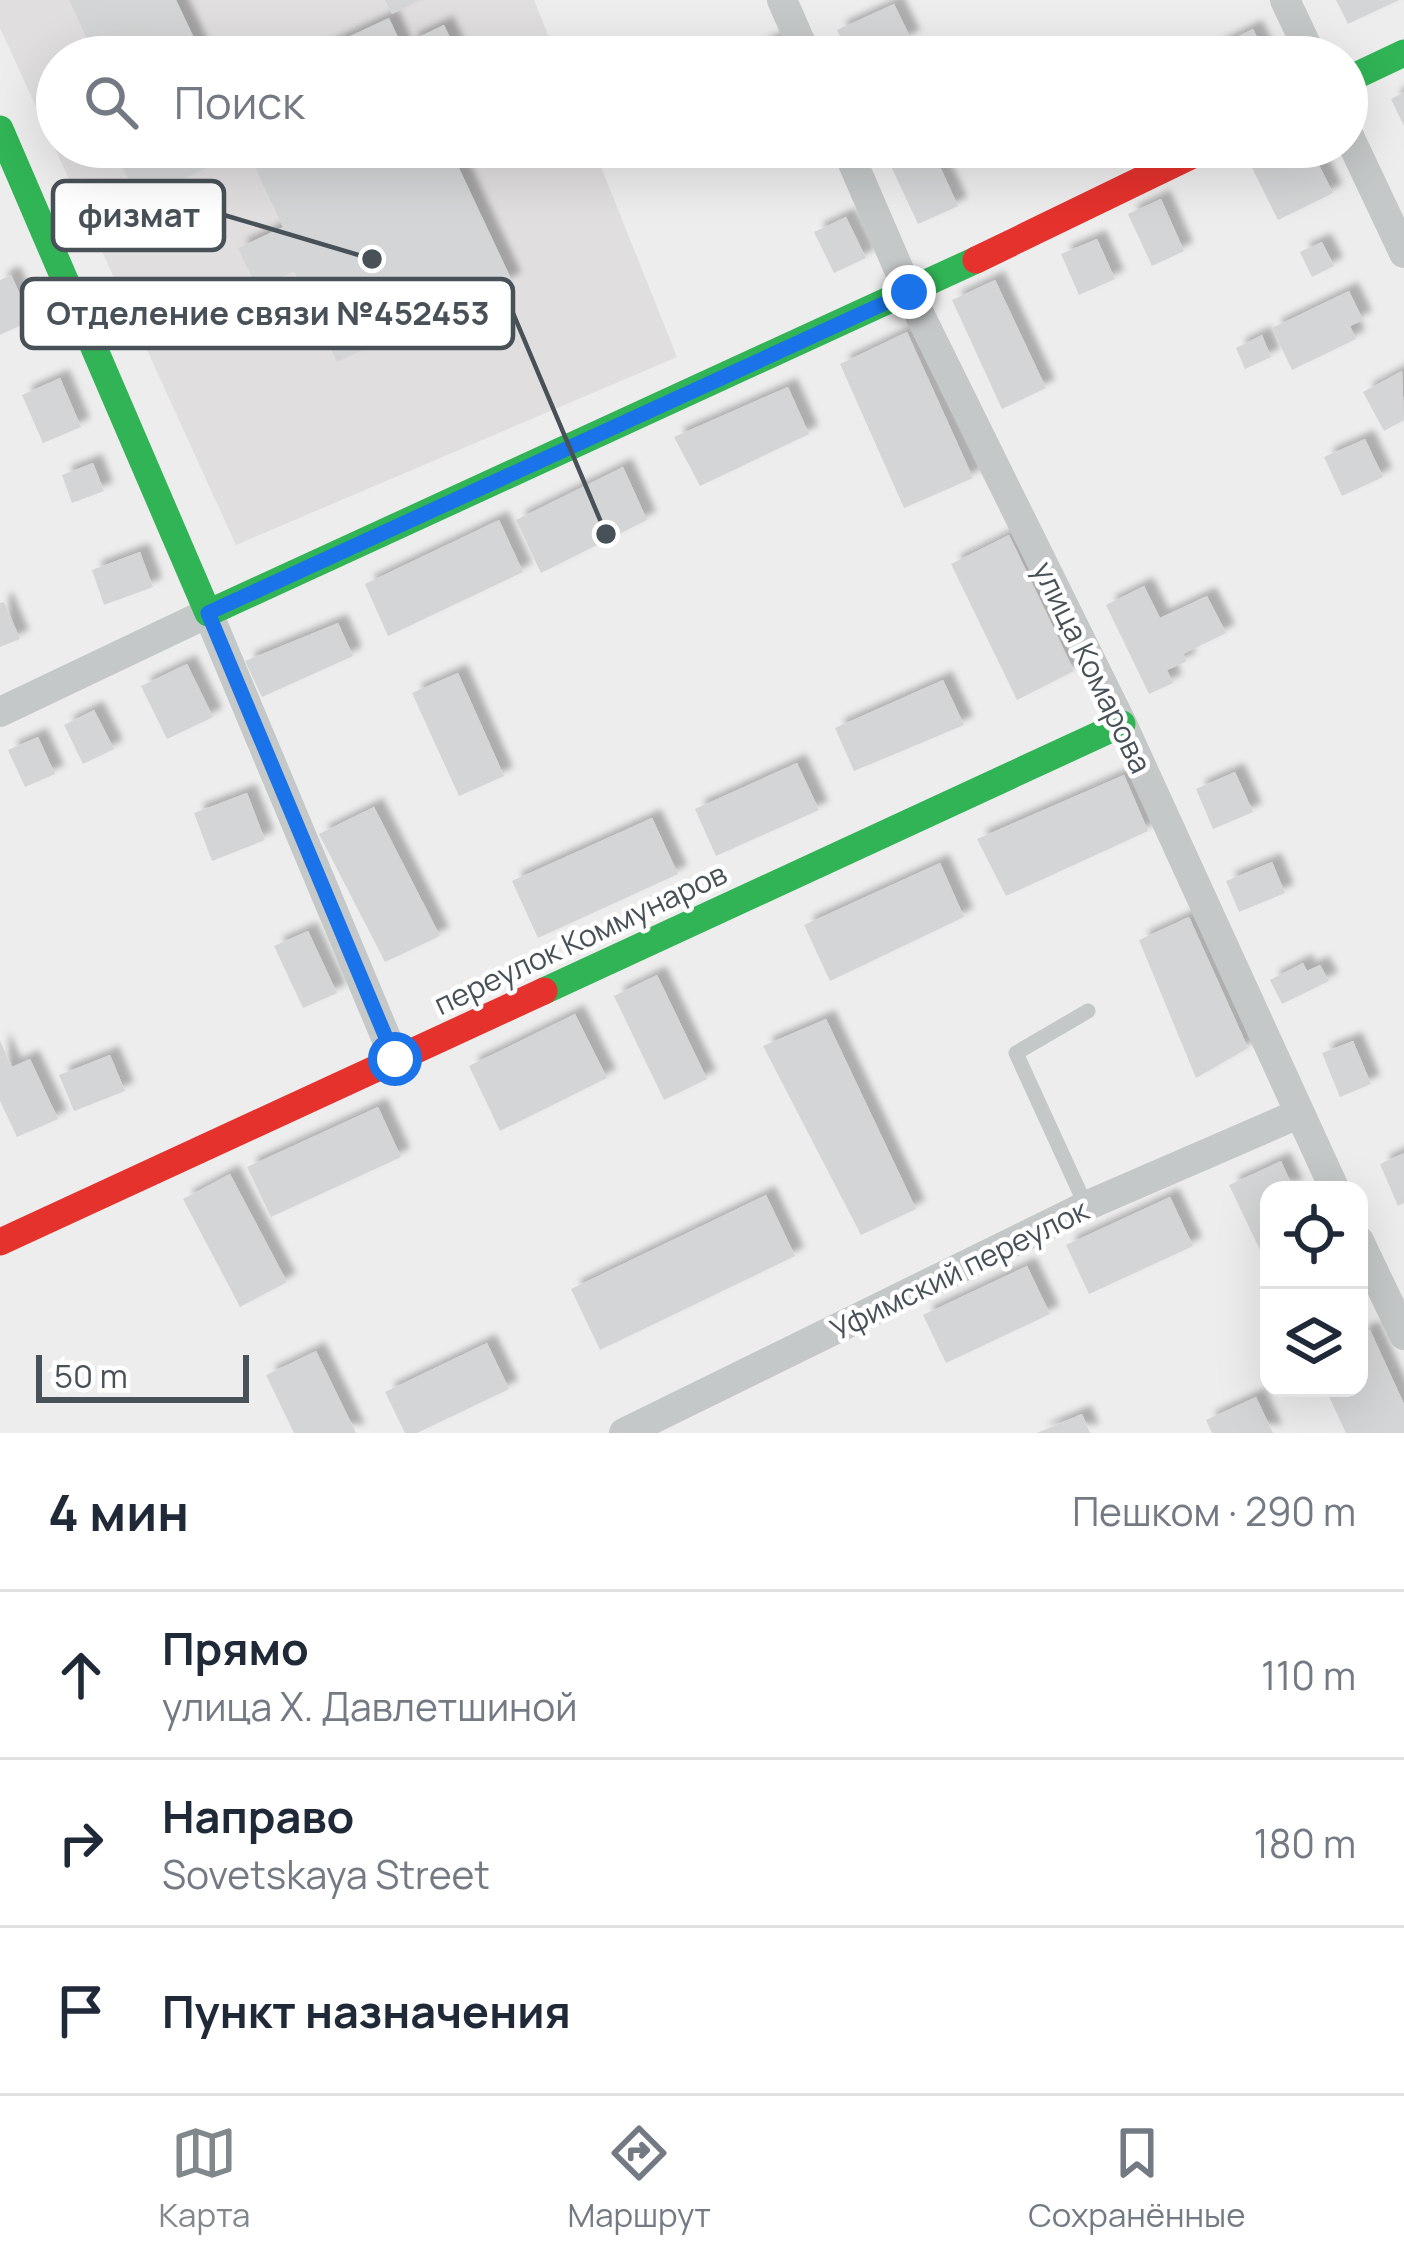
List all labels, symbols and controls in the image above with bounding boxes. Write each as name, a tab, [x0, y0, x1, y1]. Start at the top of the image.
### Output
search box	[36, 36, 1368, 168]
icon: search	[78, 69, 144, 135]
text: Поиск	[174, 71, 305, 133]
callout: физмат	[53, 181, 224, 250]
text: физмат	[78, 192, 200, 237]
route end	[882, 265, 936, 319]
callout: Отделение связи №452453	[22, 279, 513, 348]
text: Отделение связи №452453	[46, 290, 490, 335]
street label: улица Комарова	[1024, 554, 1162, 780]
street label: переулок Коммунаров	[427, 852, 733, 1024]
route start	[368, 1032, 422, 1086]
map controls	[1260, 1181, 1368, 1397]
button: locate	[1260, 1181, 1368, 1289]
street label: Уфимский переулок	[823, 1188, 1096, 1349]
button: layers	[1260, 1289, 1368, 1397]
scale bar	[36, 1349, 249, 1402]
text: 50 m	[54, 1353, 128, 1398]
text: 4 мин	[48, 1477, 189, 1546]
text: Пешком · 290 m	[1072, 1484, 1356, 1538]
text: Прямо	[162, 1617, 309, 1679]
icon: ahead	[48, 1642, 114, 1708]
text: 110 m	[1261, 1648, 1356, 1702]
text: улица Х. Давлетшиной	[162, 1679, 577, 1733]
text: Направо	[162, 1785, 354, 1847]
icon: right	[48, 1810, 114, 1876]
text: 180 m	[1253, 1816, 1356, 1870]
text: Sovetskaya Street	[162, 1847, 490, 1901]
icon: arrive	[48, 1978, 114, 2044]
text: Пункт назначения	[162, 1980, 571, 2042]
tab: Карта	[159, 2120, 250, 2237]
tab: Маршрут	[567, 2120, 711, 2237]
tab: Сохранённые	[1028, 2120, 1245, 2237]

